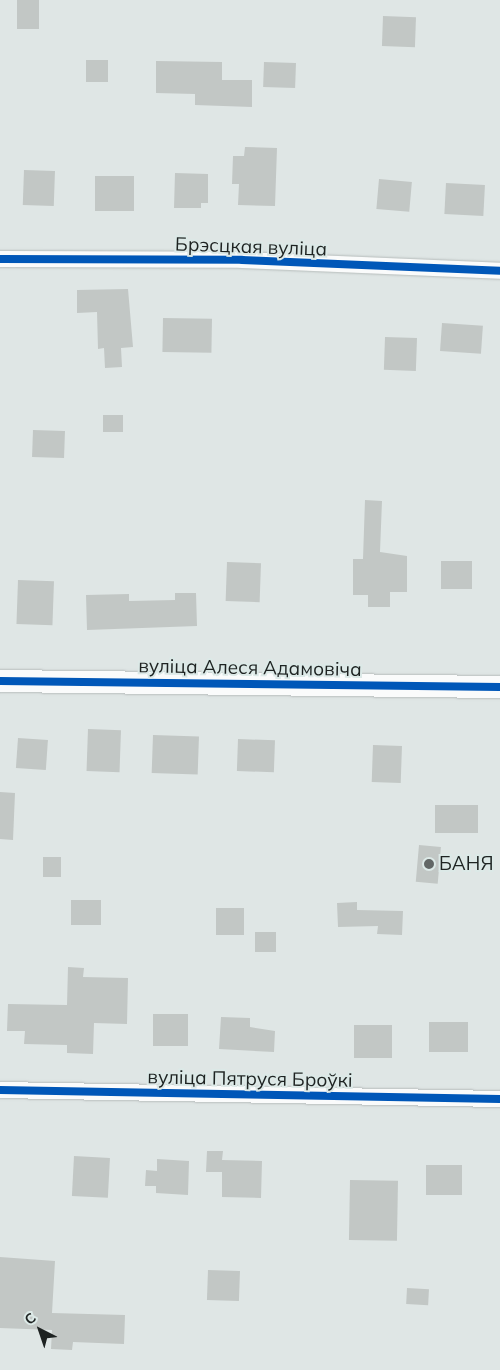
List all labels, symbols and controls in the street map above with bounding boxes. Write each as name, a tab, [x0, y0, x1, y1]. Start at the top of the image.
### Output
street label: Брэсцкая вуліца	[175, 233, 327, 261]
street label: вуліца Алеся Адамовіча	[138, 655, 362, 681]
place label: БАНЯ	[439, 853, 493, 875]
marker: БАНЯ	[423, 858, 435, 870]
street label: вуліца Пятруся Броўкі	[147, 1066, 353, 1092]
north arrow	[15, 1305, 65, 1355]
text: С	[21, 1309, 40, 1329]

